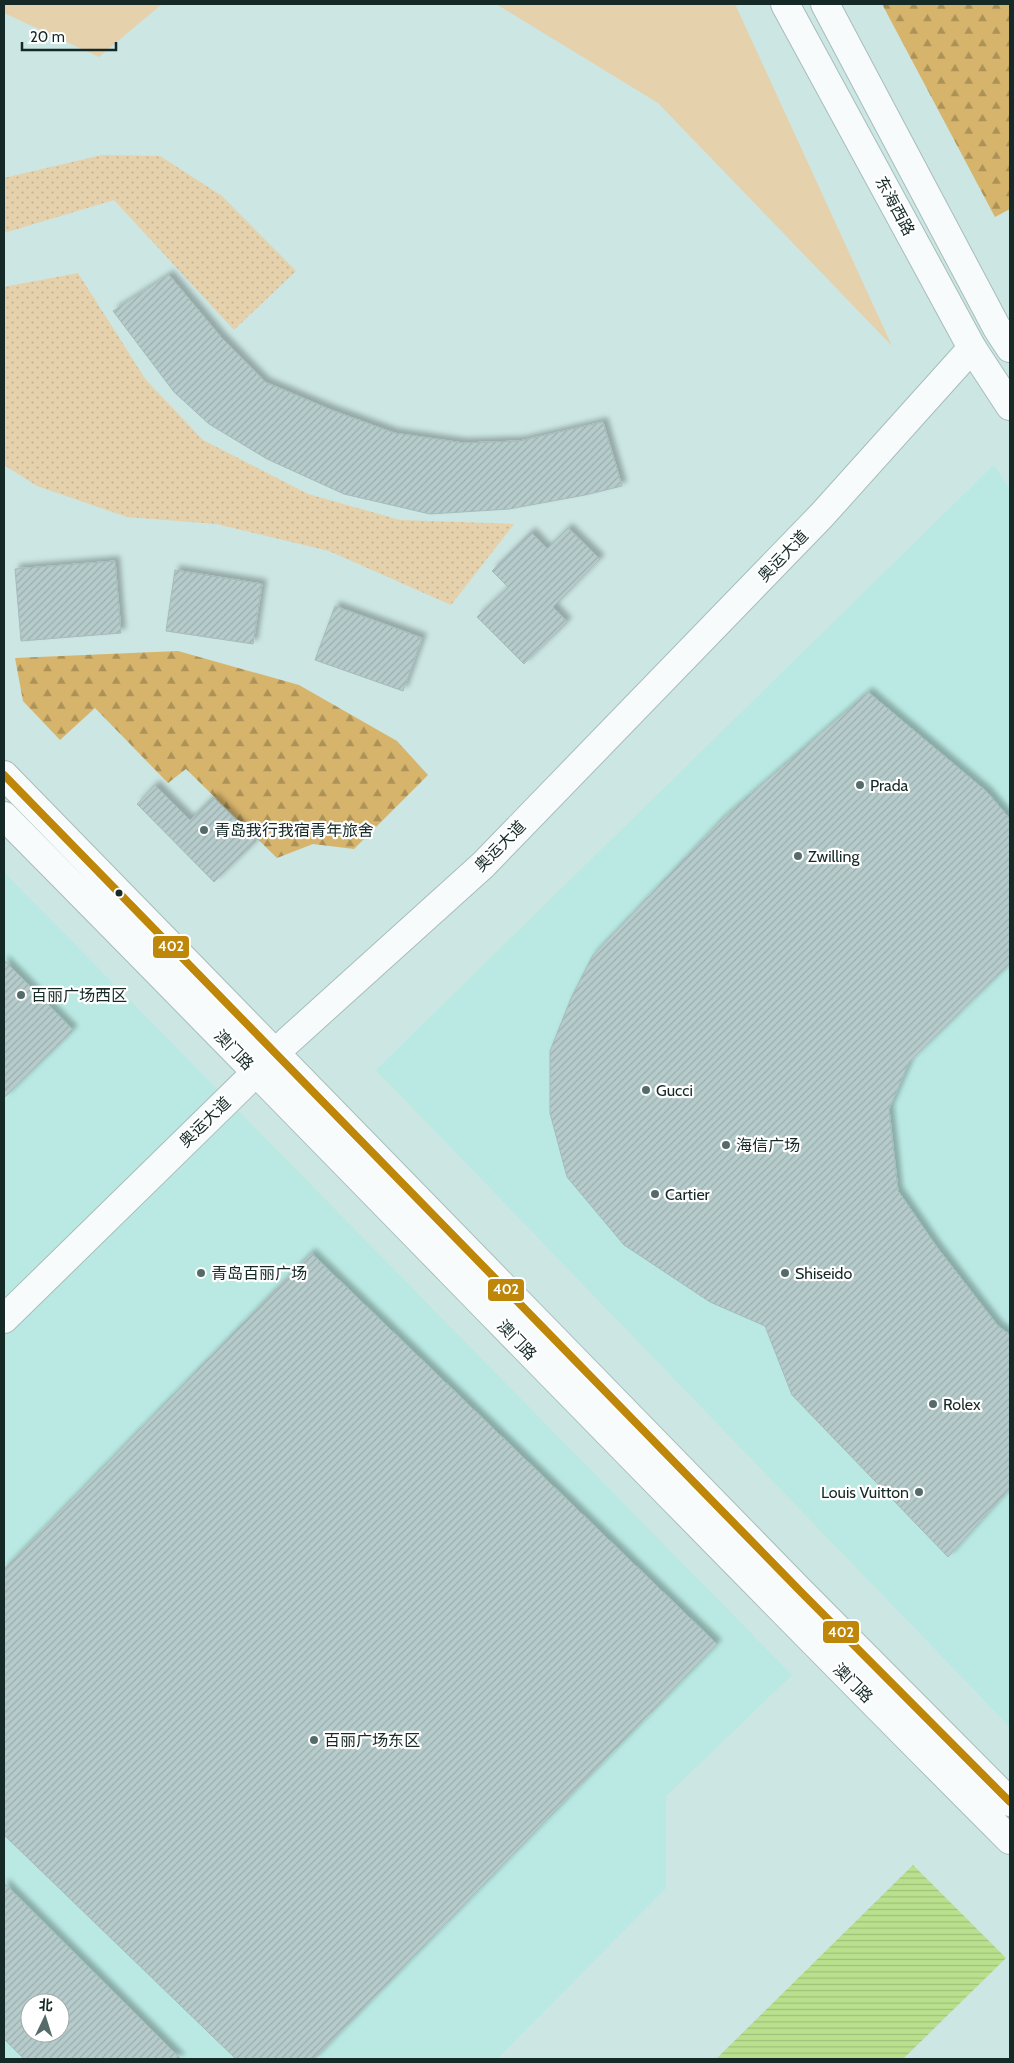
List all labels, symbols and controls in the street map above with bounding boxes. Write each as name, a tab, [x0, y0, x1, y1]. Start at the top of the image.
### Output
scale bar	[22, 20, 116, 52]
text: 20 m	[30, 28, 65, 46]
street label: 东海西路	[872, 173, 918, 239]
street label: 奥运大道	[754, 526, 812, 586]
place label: Prada	[870, 776, 909, 795]
marker: Prada	[854, 779, 866, 791]
street label: 奥运大道	[471, 817, 529, 875]
place label: 青岛我行我宿青年旅舍	[214, 821, 374, 840]
marker: 青岛我行我宿青年旅舍	[198, 824, 210, 836]
place label: Zwilling	[808, 847, 860, 866]
marker: Zwilling	[792, 850, 804, 862]
unlabelled marker	[114, 888, 124, 898]
line badge: 402	[152, 935, 190, 959]
text: 402	[158, 937, 184, 955]
place label: 百丽广场西区	[31, 986, 127, 1005]
marker: 百丽广场西区	[15, 989, 27, 1001]
street label: 澳门路	[210, 1026, 258, 1074]
place label: Gucci	[656, 1081, 693, 1100]
marker: Gucci	[640, 1084, 652, 1096]
street label: 奥运大道	[175, 1093, 235, 1151]
place label: 海信广场	[736, 1136, 800, 1155]
marker: 海信广场	[720, 1139, 732, 1151]
place label: Cartier	[665, 1185, 711, 1204]
marker: Cartier	[649, 1188, 661, 1200]
place label: 青岛百丽广场	[211, 1264, 307, 1283]
place label: Shiseido	[795, 1264, 852, 1283]
marker: 青岛百丽广场	[195, 1267, 207, 1279]
marker: Shiseido	[779, 1267, 791, 1279]
line badge: 402	[487, 1278, 525, 1302]
text: 402	[493, 1280, 519, 1298]
street label: 澳门路	[493, 1316, 541, 1364]
place label: Rolex	[943, 1395, 981, 1414]
marker: Rolex	[927, 1398, 939, 1410]
place label: Louis Vuitton	[821, 1483, 909, 1502]
marker: Louis Vuitton	[913, 1486, 925, 1498]
line badge: 402	[822, 1620, 860, 1644]
text: 402	[828, 1623, 854, 1641]
street label: 澳门路	[829, 1659, 877, 1707]
place label: 百丽广场东区	[324, 1731, 420, 1750]
marker: 百丽广场东区	[308, 1734, 320, 1746]
north arrow	[20, 1993, 70, 2043]
text: 北	[38, 1996, 54, 2014]

